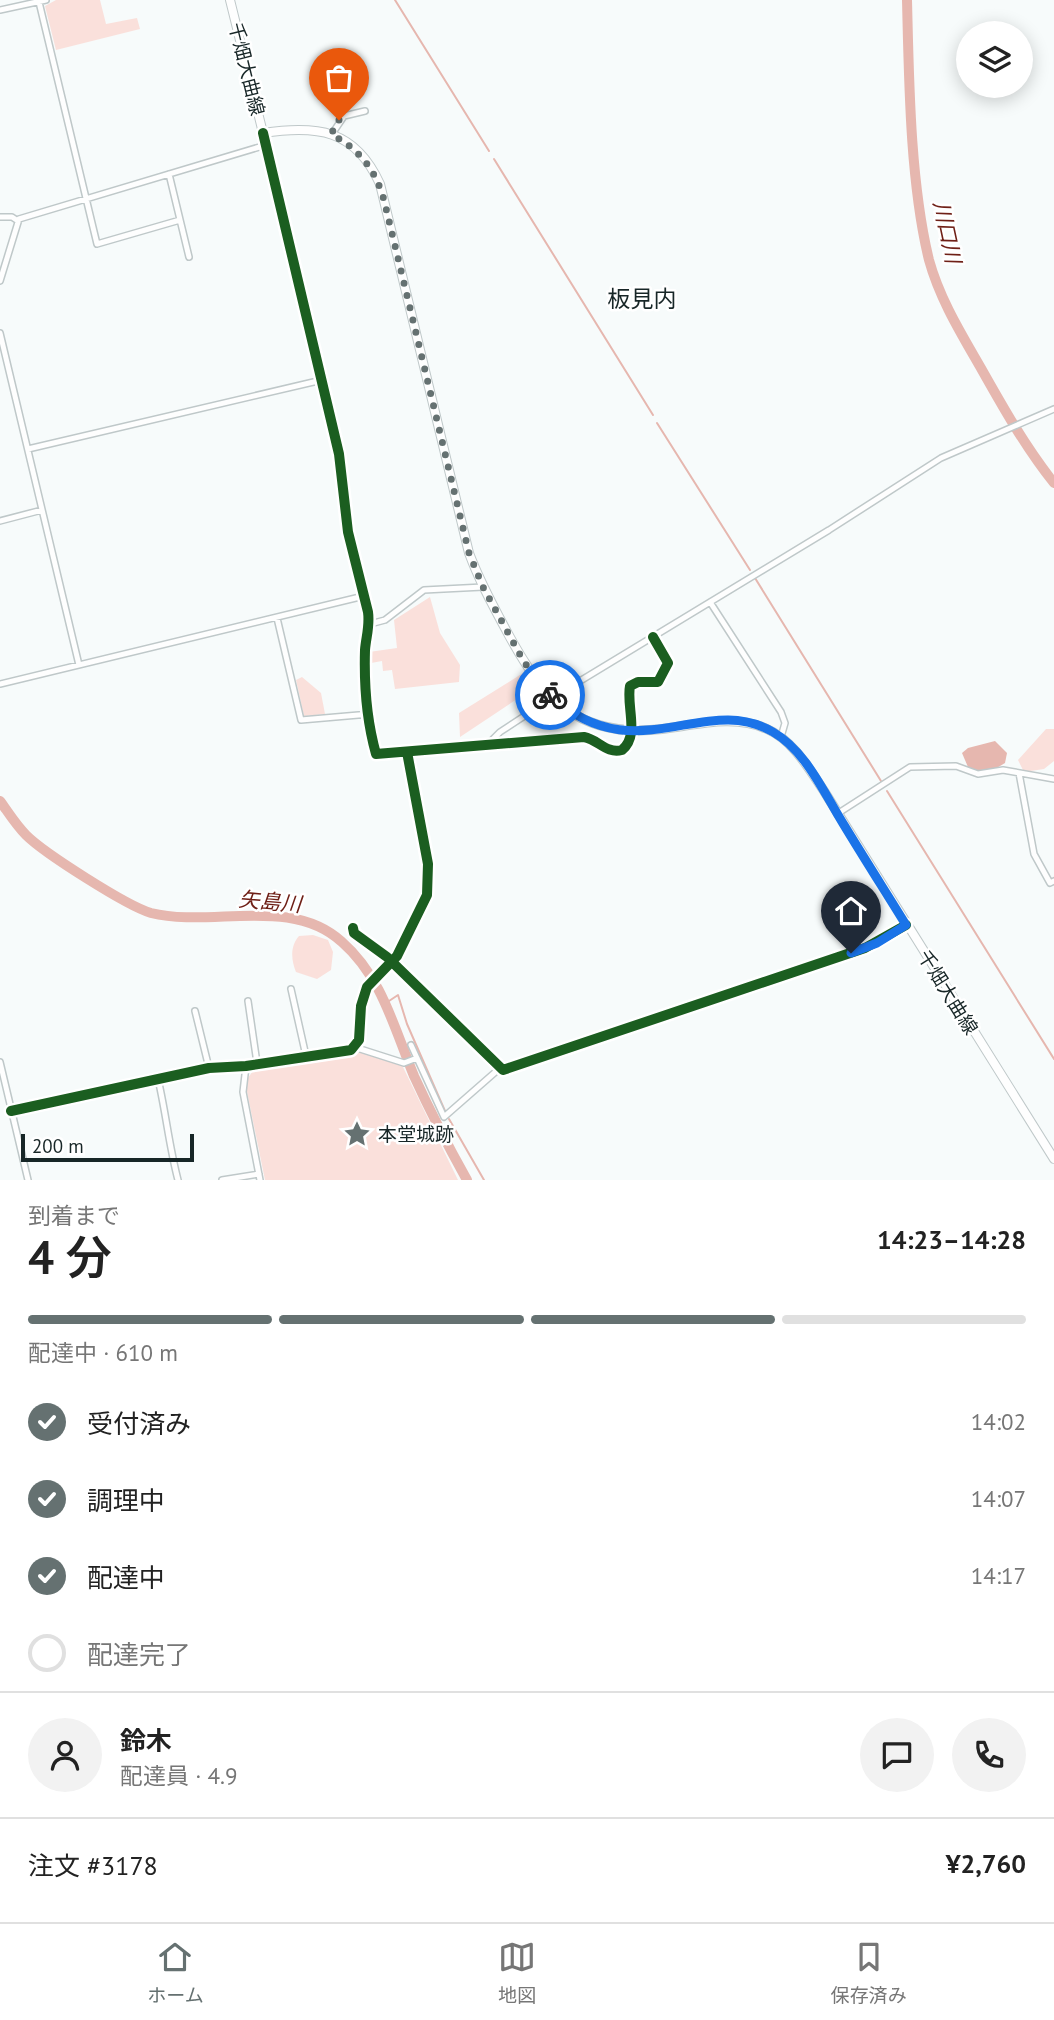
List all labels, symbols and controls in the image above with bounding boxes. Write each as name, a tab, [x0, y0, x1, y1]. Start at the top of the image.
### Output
street label: 千畑大曲線	[224, 20, 270, 118]
map controls	[956, 21, 1033, 98]
button: layers	[956, 21, 1033, 98]
pin	[309, 48, 369, 120]
icon: bag	[320, 59, 358, 97]
water label: 川口川	[928, 198, 968, 267]
district label: 板見内	[608, 284, 677, 313]
courier	[515, 660, 585, 730]
icon: bike	[531, 676, 569, 714]
pin	[821, 881, 881, 953]
water label: 矢島川	[237, 885, 305, 918]
icon: home	[832, 892, 870, 930]
street label: 千畑大曲線	[913, 945, 983, 1039]
place icon: 本堂城跡	[342, 1119, 372, 1149]
place label: 本堂城跡	[378, 1122, 454, 1146]
scale bar	[21, 1131, 194, 1163]
text: 200 m	[32, 1134, 84, 1158]
text: 到着まで	[28, 1201, 120, 1230]
text: 14:23–14:28	[877, 1223, 1026, 1256]
text: 4 分	[28, 1227, 112, 1287]
text: 配達中 · 610 m	[28, 1338, 178, 1367]
icon: check	[28, 1403, 66, 1441]
text: 受付済み	[87, 1407, 191, 1440]
text: 14:02	[971, 1407, 1026, 1436]
icon: check	[28, 1480, 66, 1518]
text: 調理中	[87, 1484, 165, 1517]
text: 14:07	[971, 1484, 1026, 1513]
icon: check	[28, 1557, 66, 1595]
text: 配達中	[87, 1561, 165, 1594]
text: 14:17	[971, 1561, 1026, 1590]
text: 配達完了	[87, 1638, 191, 1671]
button: person	[28, 1718, 102, 1792]
button: chat	[860, 1718, 934, 1792]
button: phone	[952, 1718, 1026, 1792]
text: 鈴木	[120, 1724, 172, 1757]
text: 配達員 · 4.9	[120, 1761, 237, 1790]
text: ¥2,760	[946, 1847, 1026, 1880]
text: 注文 #3178	[28, 1849, 158, 1882]
tab: ホーム	[147, 1938, 204, 2007]
tab: 地図	[498, 1938, 536, 2007]
tab: 保存済み	[831, 1938, 907, 2007]

